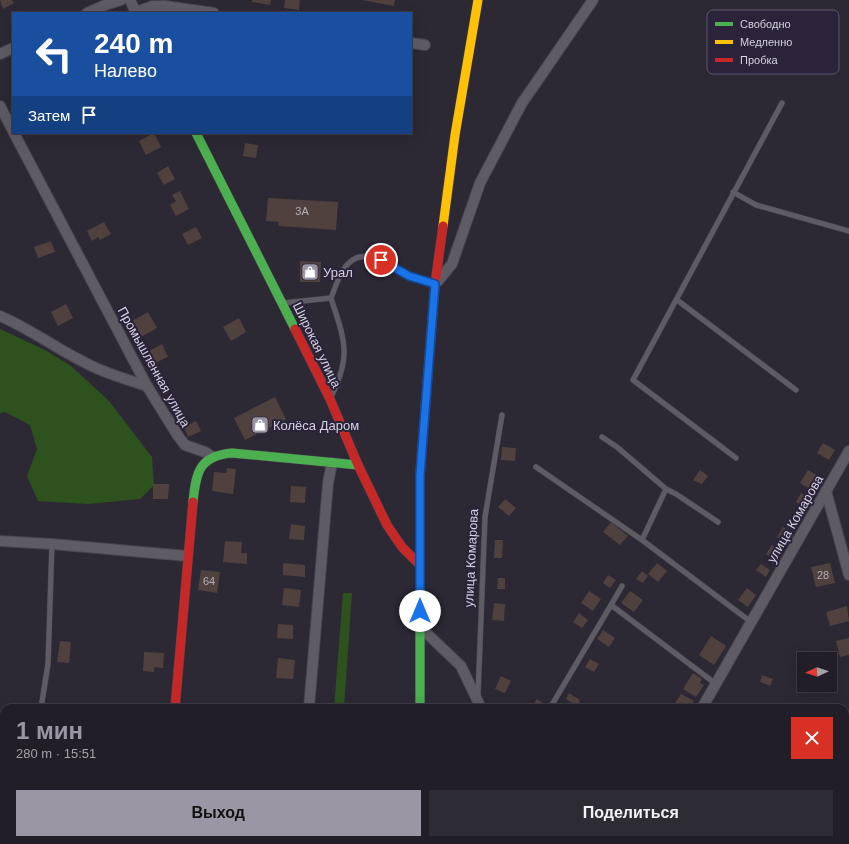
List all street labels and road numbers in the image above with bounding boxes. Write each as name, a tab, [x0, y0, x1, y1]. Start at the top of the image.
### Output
street label: Широкая улица	[290, 300, 345, 391]
street label: Промышленная улица	[115, 304, 194, 430]
street label: улица Комарова	[764, 472, 827, 566]
street label: улица Комарова	[461, 508, 481, 608]

